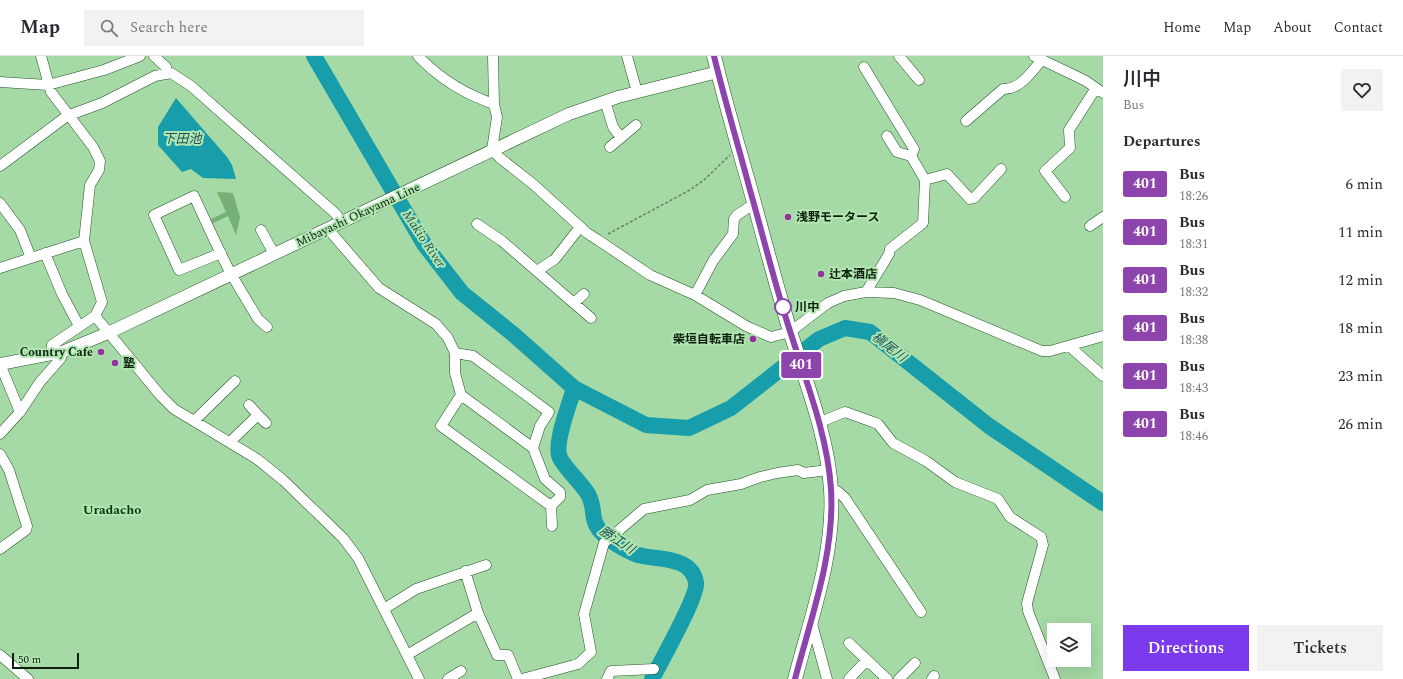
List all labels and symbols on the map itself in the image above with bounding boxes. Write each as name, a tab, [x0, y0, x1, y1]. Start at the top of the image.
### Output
water label: 下田池	[162, 129, 203, 149]
street label: Mibayashi Okayama Line	[293, 178, 423, 252]
water label: Makio River	[397, 206, 451, 272]
place label: 浅野モータース	[796, 208, 879, 227]
marker: 浅野モータース	[783, 212, 793, 222]
place label: 辻本酒店	[829, 265, 877, 284]
marker: 辻本酒店	[816, 269, 826, 279]
marker: 川中	[774, 298, 792, 316]
place label: 川中	[795, 298, 819, 317]
water label: 槇尾川	[867, 327, 912, 368]
place label: 柴垣自転車店	[673, 330, 745, 349]
marker: 柴垣自転車店	[748, 334, 758, 344]
place label: Country Cafe	[20, 343, 93, 362]
marker: Country Cafe	[96, 347, 106, 357]
line badge: 401	[778, 352, 824, 378]
place label: 塾	[123, 354, 135, 373]
marker: 塾	[110, 358, 120, 368]
district label: Uradacho	[83, 500, 141, 520]
water label: 勝江川	[595, 521, 640, 560]
scale bar	[12, 651, 79, 670]

